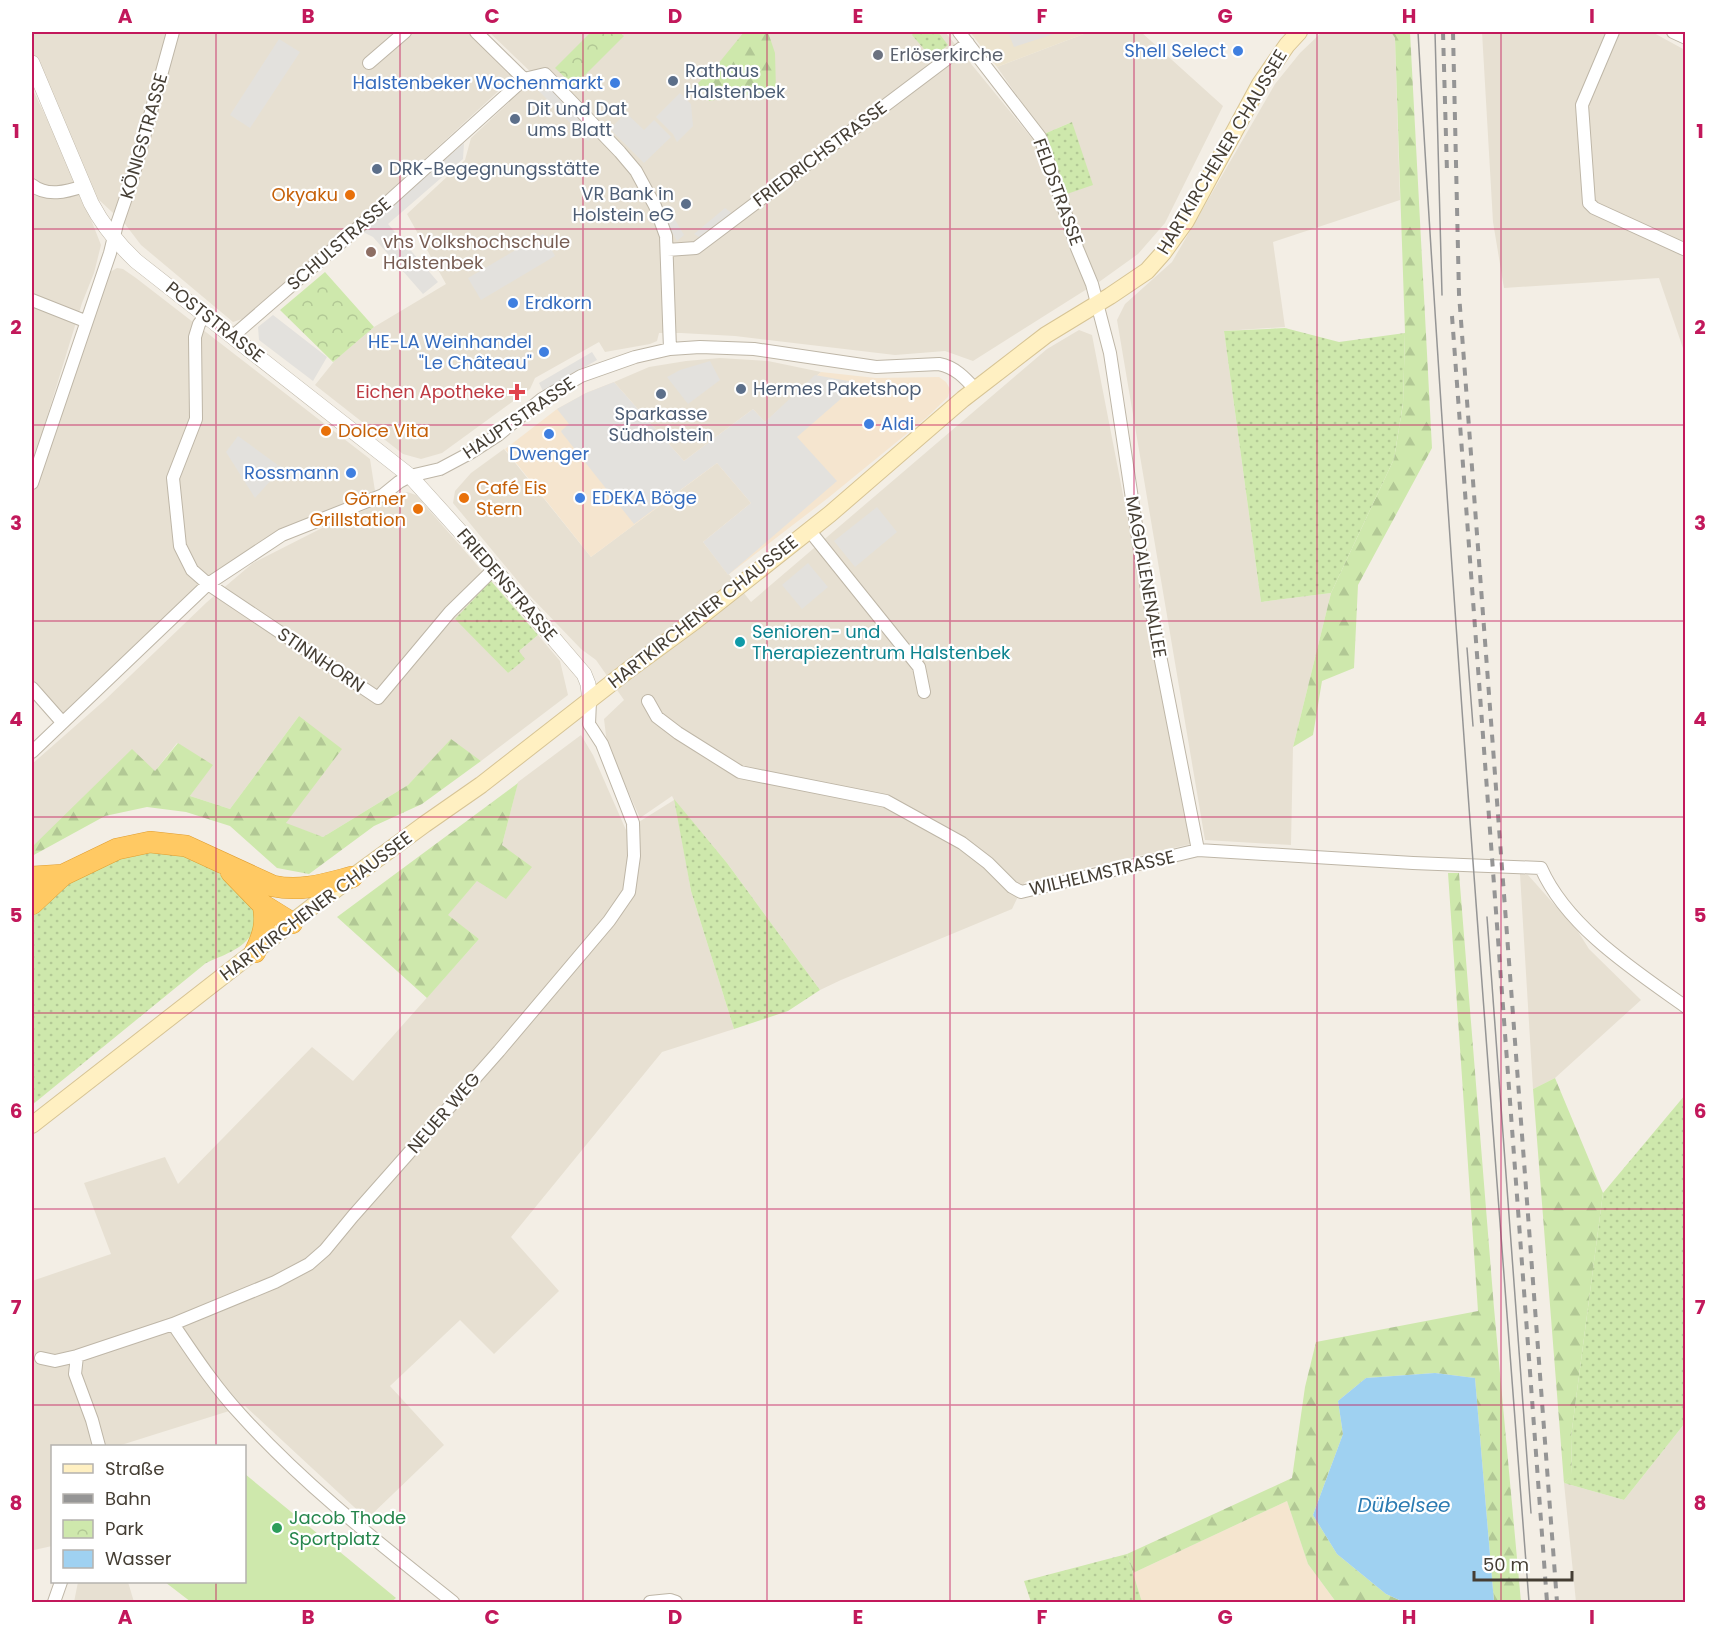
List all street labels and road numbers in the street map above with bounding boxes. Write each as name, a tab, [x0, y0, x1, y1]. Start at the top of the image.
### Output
street label: HARTKIRCHENER CHAUSSEE	[1150, 45, 1293, 259]
street label: KÖNIGSTRASSE	[114, 70, 173, 202]
street label: FRIEDRICHSTRASSE	[748, 95, 892, 212]
street label: FELDSTRASSE	[1027, 135, 1089, 249]
street label: SCHULSTRASSE	[281, 191, 396, 296]
street label: POSTSTRASSE	[161, 275, 270, 368]
street label: HAUPTSTRASSE	[458, 371, 580, 464]
street label: MAGDALENENALLEE	[1120, 494, 1173, 660]
street label: FRIEDENSTRASSE	[451, 523, 563, 646]
street label: HARTKIRCHENER CHAUSSEE	[602, 529, 803, 694]
street label: STINNHORN	[273, 621, 370, 698]
street label: HARTKIRCHENER CHAUSSEE	[214, 825, 417, 986]
street label: WILHELMSTRASSE	[1027, 844, 1177, 901]
street label: NEUER WEG	[401, 1067, 486, 1159]

